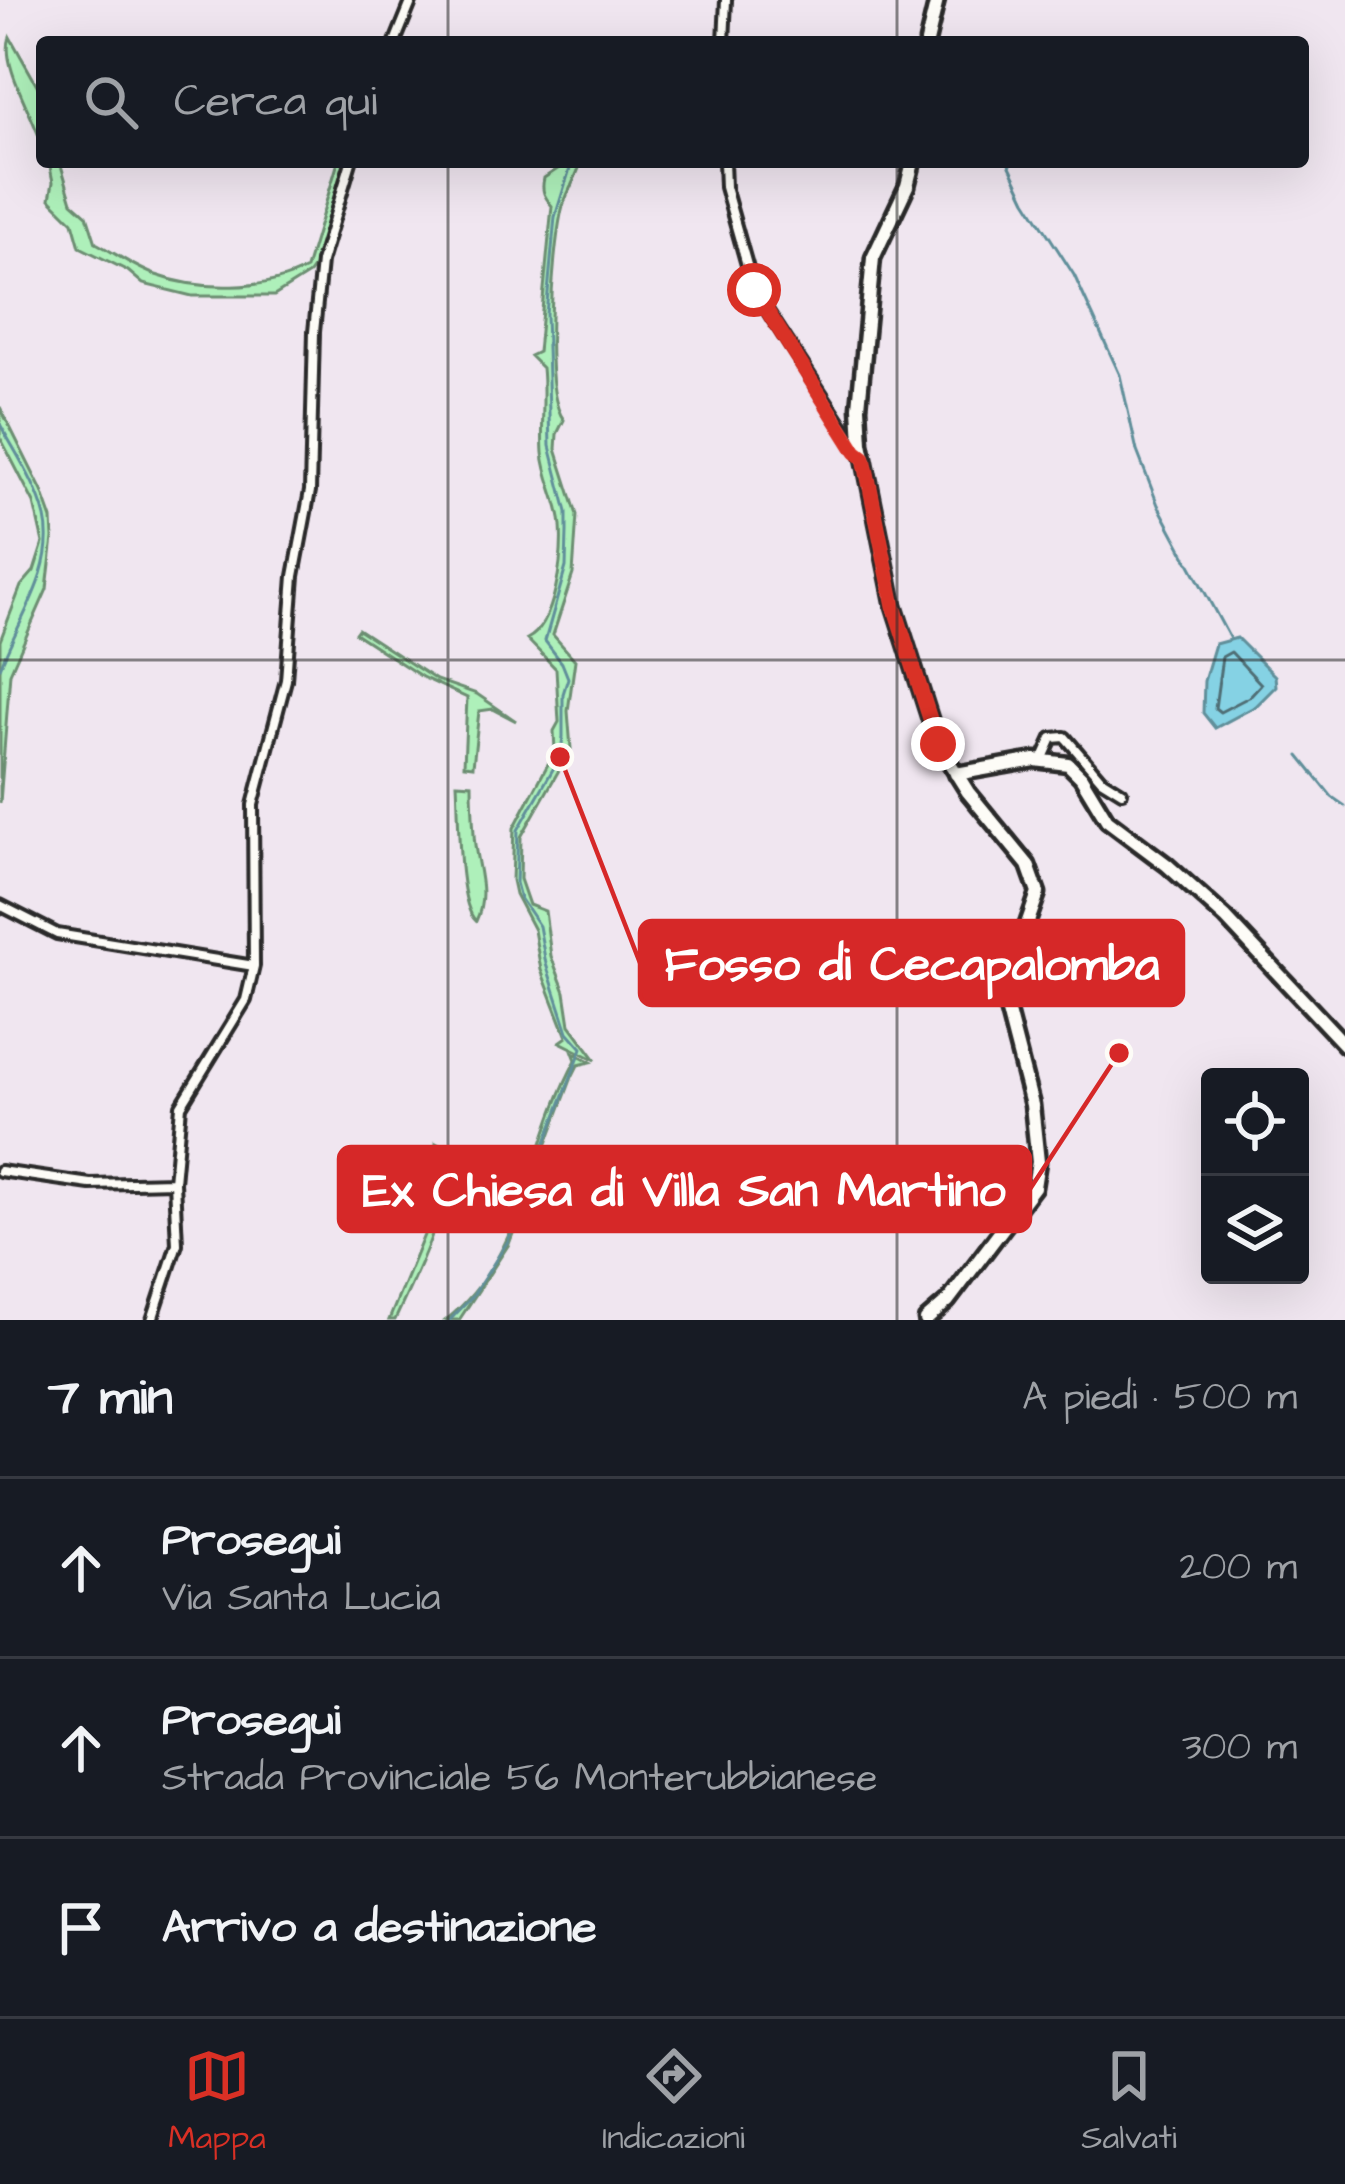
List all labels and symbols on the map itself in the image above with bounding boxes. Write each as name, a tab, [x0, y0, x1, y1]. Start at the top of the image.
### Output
route start	[727, 263, 781, 317]
route end	[911, 717, 965, 771]
callout: Fosso di Cecapalomba	[640, 921, 1183, 1005]
text: Fosso di Cecapalomba	[665, 933, 1160, 1000]
callout: Ex Chiesa di Villa San Martino	[339, 1147, 1030, 1231]
text: Ex Chiesa di Villa San Martino	[363, 1159, 1005, 1225]

